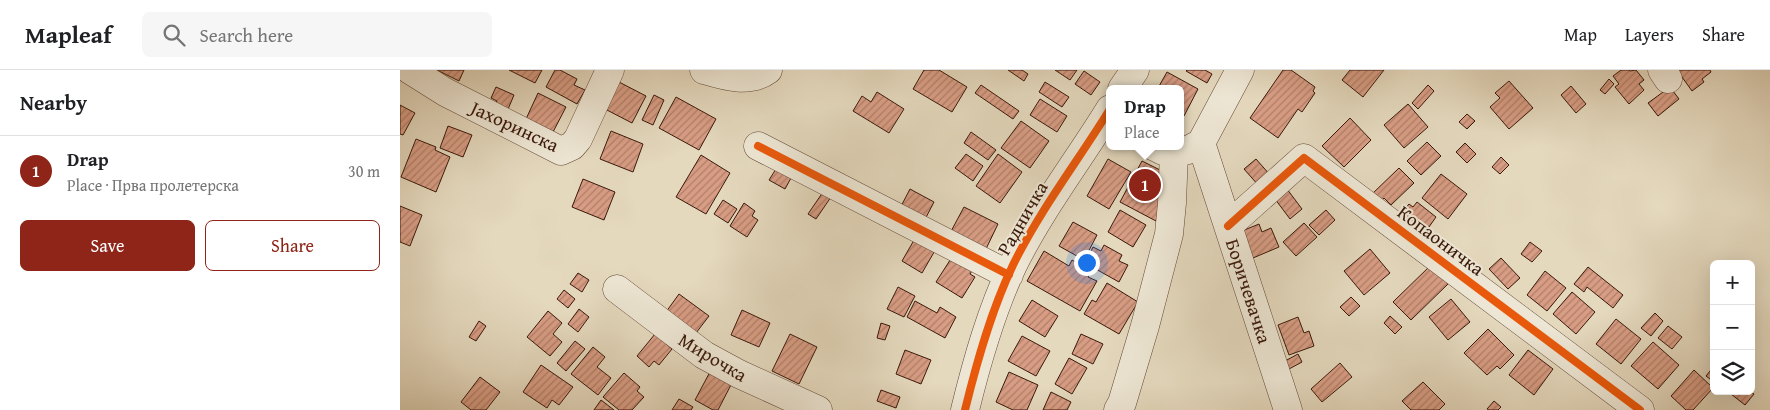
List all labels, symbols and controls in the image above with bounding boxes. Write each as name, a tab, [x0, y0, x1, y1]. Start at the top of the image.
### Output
search box	[142, 12, 492, 57]
text: Mapleaf	[25, 17, 112, 52]
icon: search	[160, 21, 188, 49]
text: Search here	[200, 21, 293, 49]
text: Map	[1564, 21, 1597, 48]
text: Layers	[1625, 21, 1674, 48]
text: Share	[1702, 21, 1745, 48]
popup	[1106, 85, 1184, 150]
text: Nearby	[20, 87, 87, 118]
text: Drap	[1124, 92, 1166, 120]
street label: Јахоринска	[464, 93, 564, 159]
text: Place	[1124, 120, 1160, 144]
text: Drap	[67, 145, 108, 173]
text: 1	[32, 159, 40, 183]
text: 30 m	[348, 159, 380, 183]
pin: 1	[1129, 166, 1161, 204]
text: Place · Прва пролетерска	[67, 173, 239, 197]
street label: Радничка	[990, 176, 1054, 260]
street label: Копаоничка	[1392, 198, 1490, 282]
button: Save	[20, 220, 195, 271]
button: Share	[205, 220, 380, 271]
street label: Боричевачка	[1219, 235, 1279, 347]
your location	[1074, 250, 1100, 276]
map controls	[1710, 260, 1755, 395]
button: +	[1710, 260, 1755, 305]
button: −	[1710, 305, 1755, 350]
street label: Мирочка	[674, 326, 752, 388]
button: layers	[1710, 350, 1755, 395]

